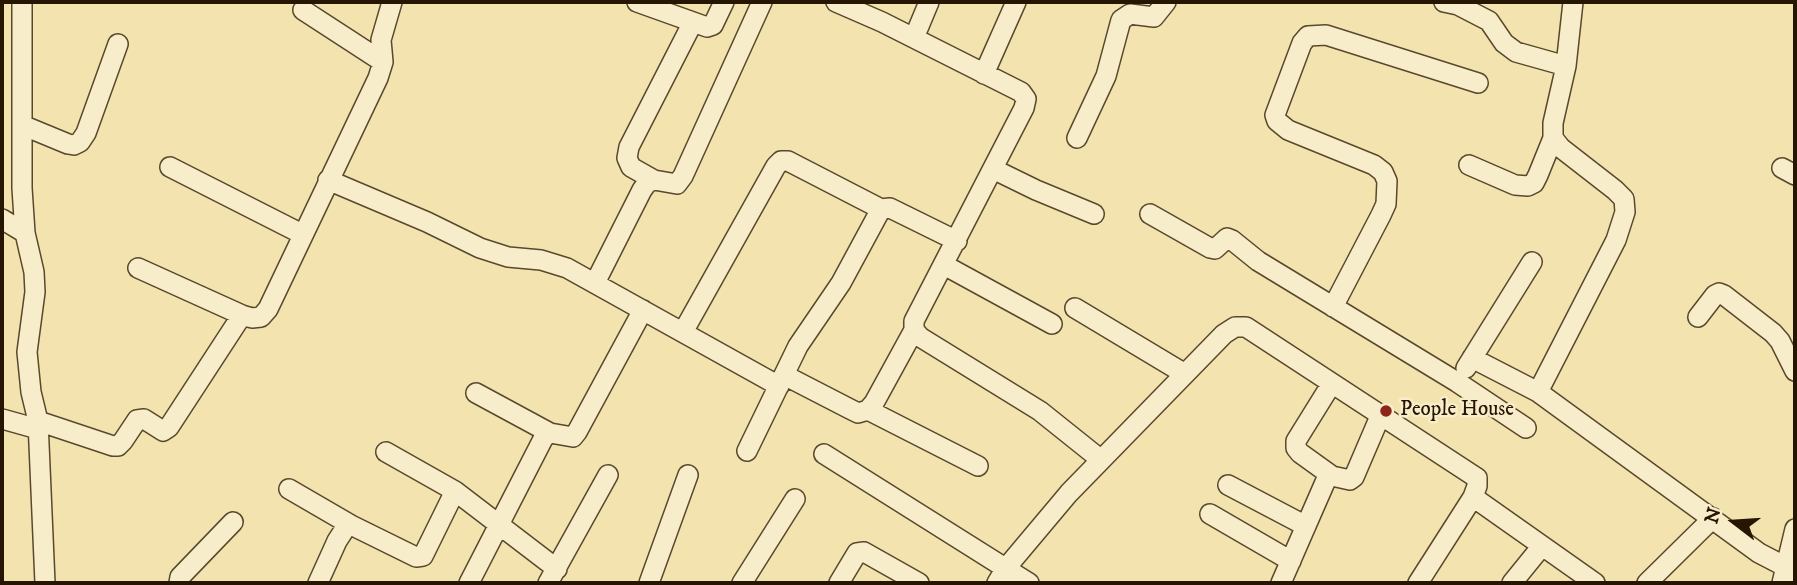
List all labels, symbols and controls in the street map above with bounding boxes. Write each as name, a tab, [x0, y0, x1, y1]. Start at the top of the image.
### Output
place label: People House	[1400, 398, 1514, 424]
marker: People House	[1378, 403, 1394, 419]
north arrow	[1699, 487, 1769, 557]
text: N	[1700, 505, 1727, 527]

